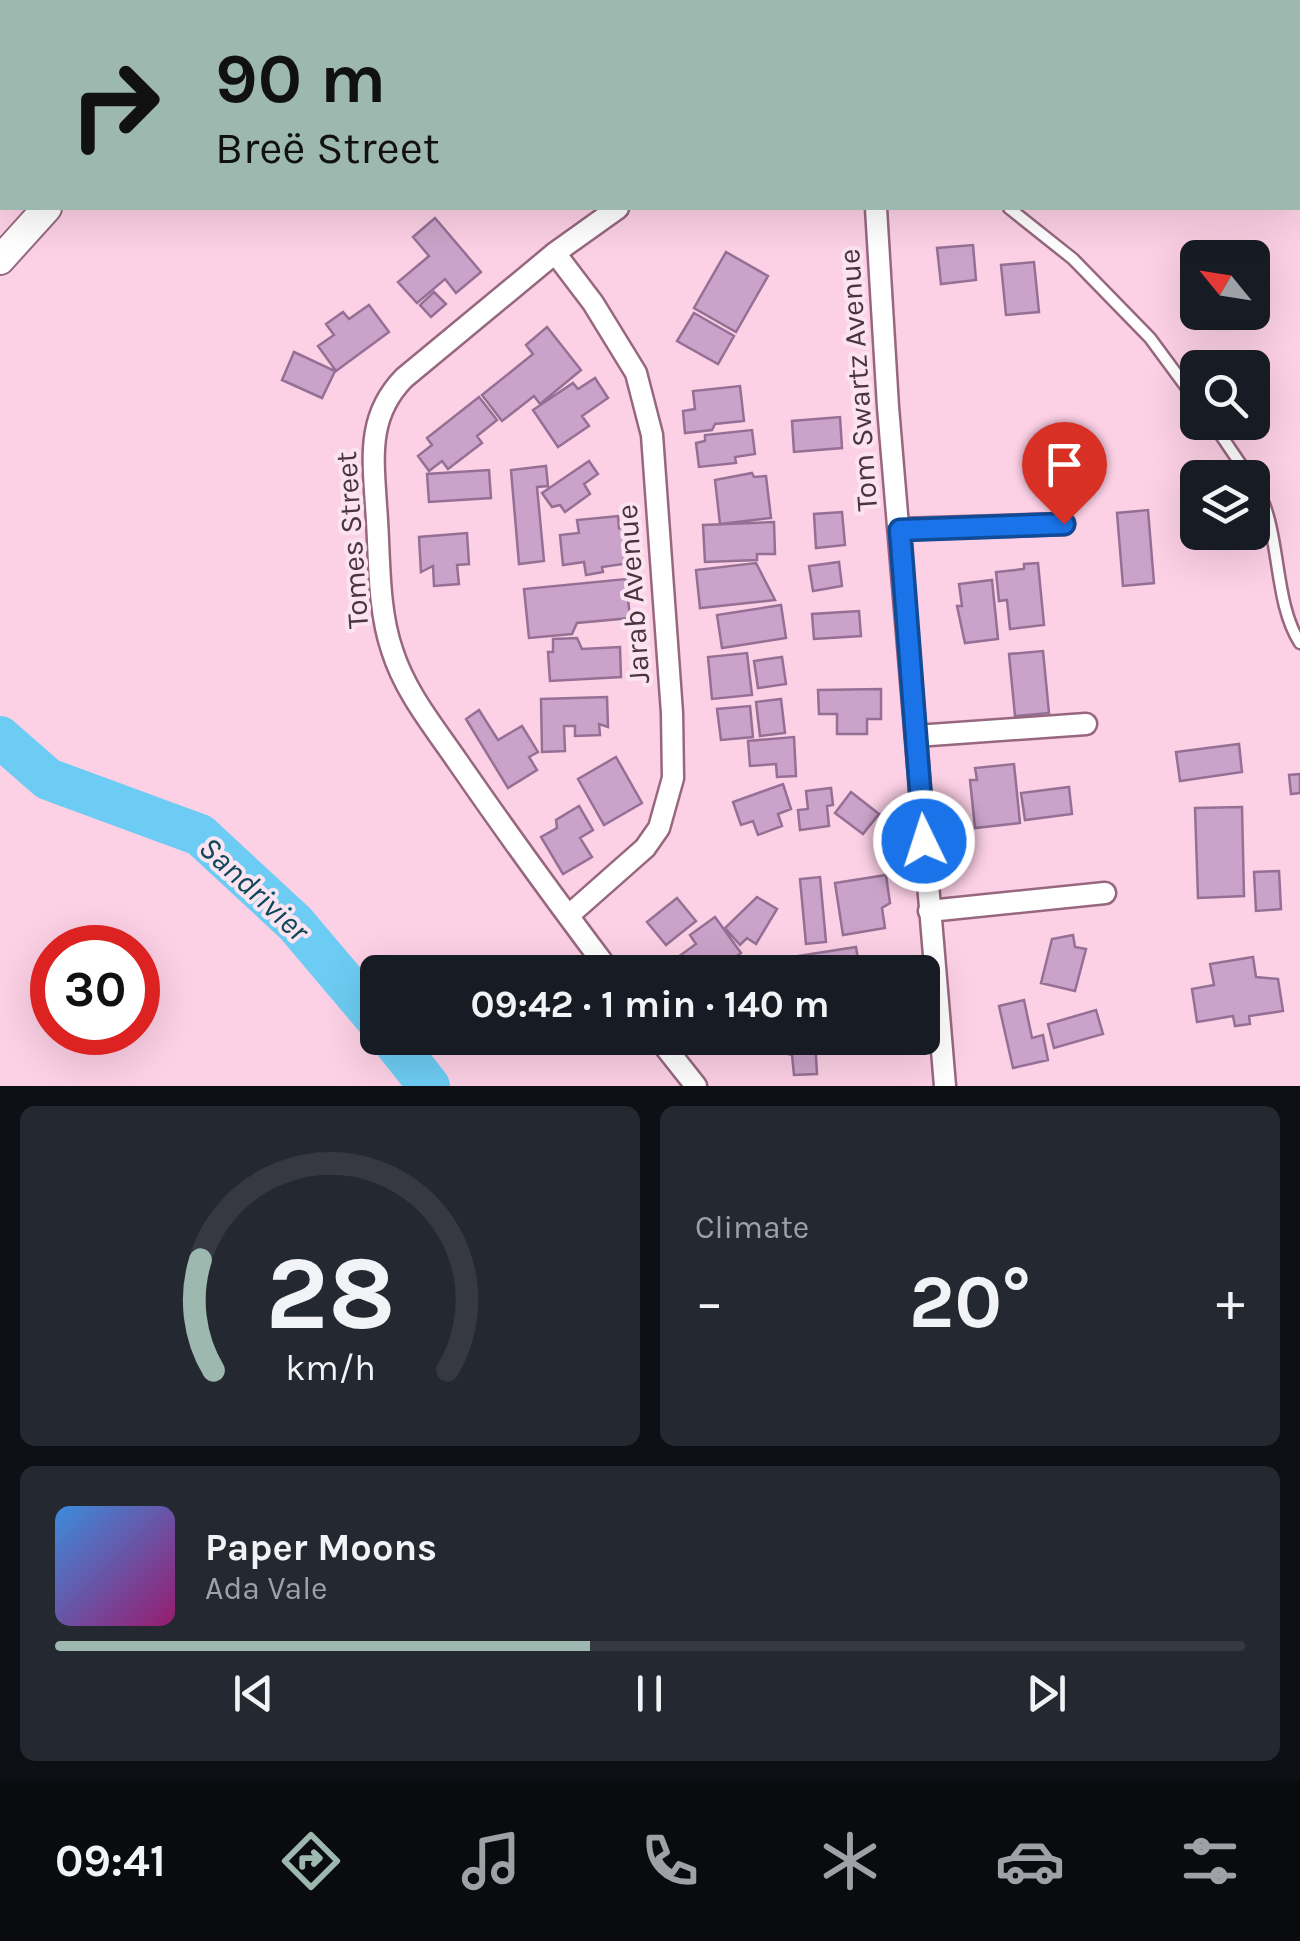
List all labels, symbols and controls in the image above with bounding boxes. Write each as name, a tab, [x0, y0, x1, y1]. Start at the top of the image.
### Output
text: 90 m	[215, 38, 386, 120]
icon: right	[50, 40, 180, 170]
text: Breë Street	[215, 122, 440, 174]
north arrow	[1180, 240, 1270, 330]
map controls	[1180, 240, 1270, 550]
street label: Tom Swartz Avenue	[831, 248, 885, 512]
button: search	[1180, 350, 1270, 440]
pin	[1022, 422, 1107, 525]
icon: arrive	[1037, 437, 1092, 492]
street label: Tomes Street	[328, 450, 376, 630]
button: layers	[1180, 460, 1270, 550]
street label: Jarab Avenue	[609, 503, 657, 685]
position arrow	[872, 789, 976, 893]
water label: Sandrivier	[191, 829, 317, 950]
speed limit sign: 30	[30, 925, 160, 1055]
text: 09:42 · 1 min · 140 m	[470, 982, 830, 1027]
text: Climate	[695, 1209, 809, 1246]
text: 28	[265, 1233, 395, 1354]
text: 20°	[909, 1258, 1031, 1346]
text: −	[695, 1270, 724, 1334]
text: +	[1216, 1270, 1245, 1334]
text: km/h	[285, 1347, 375, 1389]
text: Paper Moons	[205, 1525, 437, 1570]
text: Ada Vale	[205, 1570, 328, 1607]
icon: previous	[226, 1666, 281, 1721]
icon: pause	[622, 1666, 677, 1721]
icon: next	[1019, 1666, 1074, 1721]
icon: directions	[276, 1826, 346, 1896]
icon: music	[456, 1826, 526, 1896]
icon: phone	[635, 1826, 705, 1896]
icon: climate	[815, 1826, 885, 1896]
icon: car	[995, 1826, 1065, 1896]
icon: filters	[1175, 1826, 1245, 1896]
text: 09:41	[55, 1835, 166, 1887]

